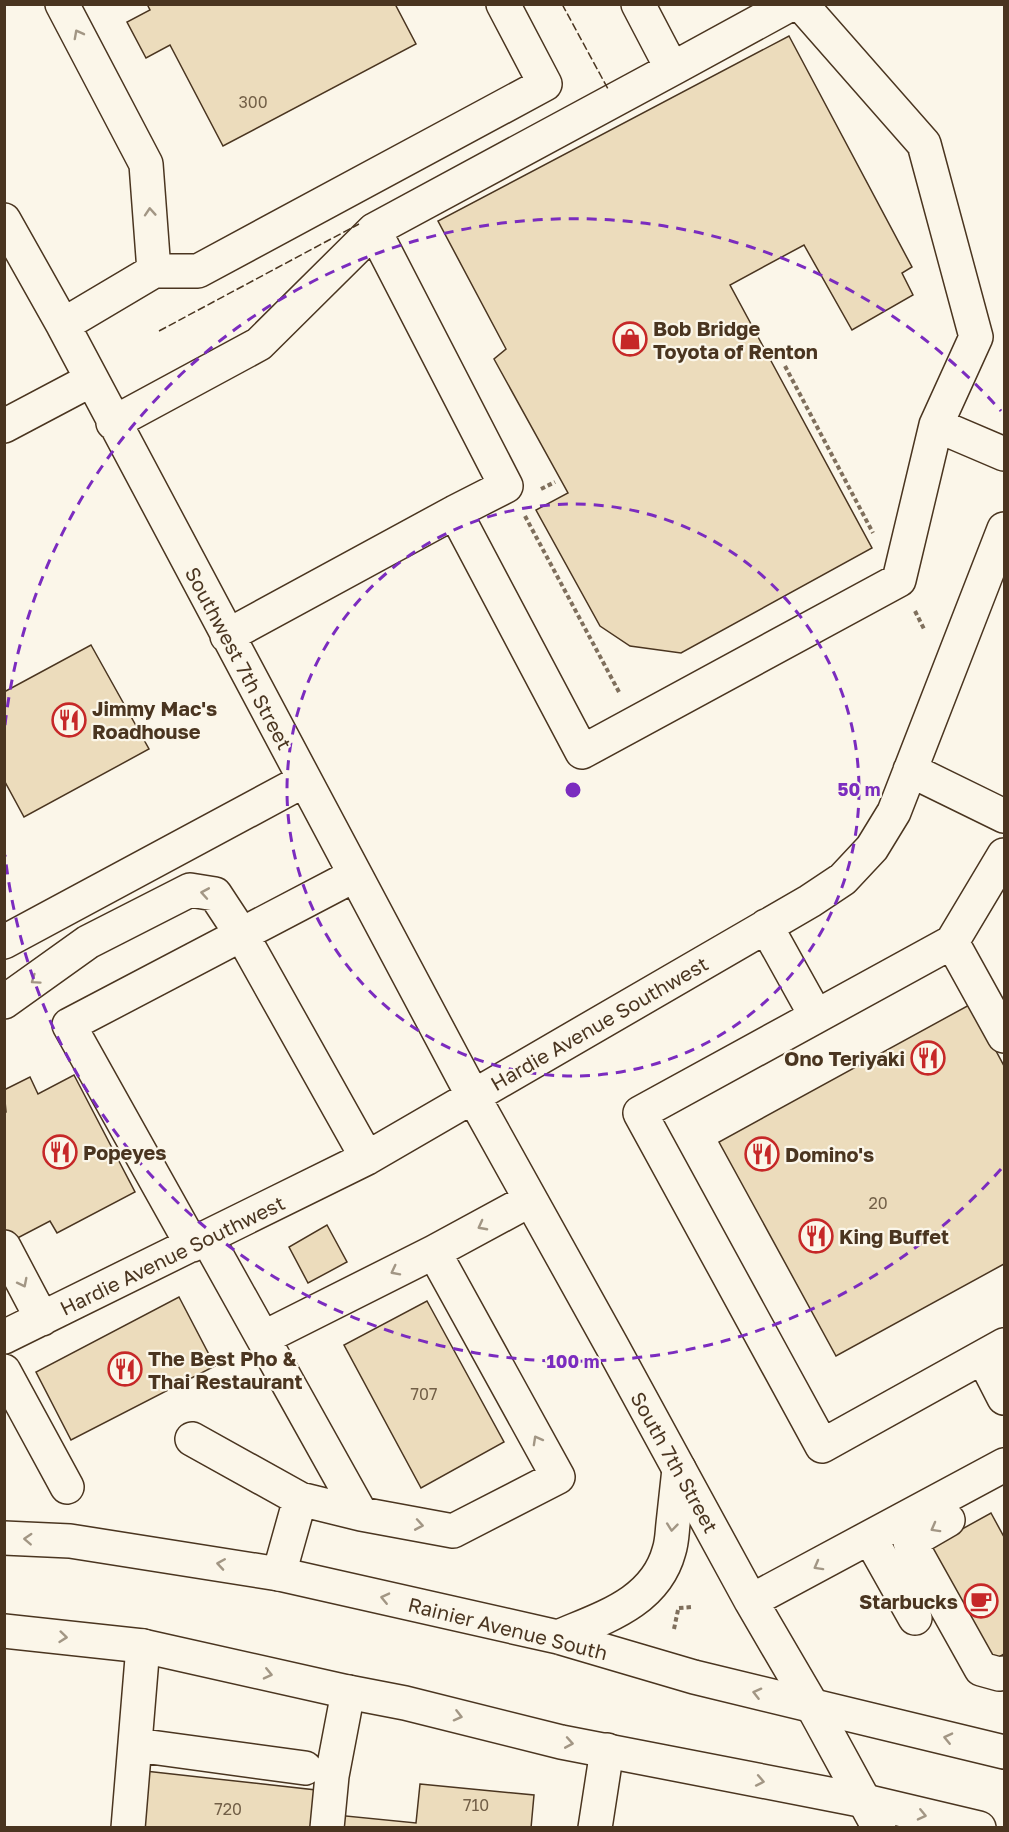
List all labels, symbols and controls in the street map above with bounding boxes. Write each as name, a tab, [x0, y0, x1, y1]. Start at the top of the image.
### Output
one-way arrow	[74, 30, 85, 41]
house number: 300	[238, 92, 268, 112]
one-way arrow	[144, 208, 157, 217]
place label: Bob Bridge Toyota of Renton	[653, 316, 818, 363]
shop icon: Bob Bridge Toyota of Renton	[612, 321, 648, 357]
street label: Southwest 7th Street	[181, 563, 297, 753]
place label: Jimmy Mac's Roadhouse	[92, 696, 217, 743]
restaurant icon: Jimmy Mac's Roadhouse	[51, 702, 87, 738]
text: 50 m	[838, 778, 880, 800]
centre of rings	[563, 780, 583, 800]
one-way arrow	[200, 887, 210, 900]
street label: Hardie Avenue Southwest	[486, 951, 712, 1095]
one-way arrow	[30, 973, 41, 984]
restaurant icon: Ono Teriyaki	[910, 1040, 946, 1076]
place label: Ono Teriyaki	[784, 1046, 905, 1070]
restaurant icon: Popeyes	[42, 1134, 78, 1170]
restaurant icon: Domino's	[744, 1136, 780, 1172]
place label: Popeyes	[83, 1140, 167, 1164]
place label: Domino's	[785, 1142, 874, 1166]
street label: Hardie Avenue Southwest	[56, 1190, 288, 1320]
house number: 20	[868, 1193, 888, 1213]
restaurant icon: King Buffet	[798, 1218, 834, 1254]
one-way arrow	[478, 1219, 488, 1230]
place label: King Buffet	[839, 1224, 949, 1248]
one-way arrow	[390, 1264, 401, 1276]
one-way arrow	[16, 1277, 27, 1287]
place label: The Best Pho & Thai Restaurant	[148, 1346, 302, 1393]
text: 100 m	[547, 1350, 599, 1372]
restaurant icon: The Best Pho & Thai Restaurant	[107, 1351, 143, 1387]
house number: 707	[411, 1384, 437, 1404]
street label: South 7th Street	[626, 1387, 724, 1537]
one-way arrow	[533, 1435, 544, 1446]
one-way arrow	[414, 1518, 424, 1531]
one-way arrow	[931, 1521, 941, 1532]
one-way arrow	[666, 1522, 679, 1531]
one-way arrow	[24, 1533, 33, 1546]
one-way arrow	[217, 1559, 226, 1571]
one-way arrow	[814, 1559, 825, 1570]
cafe icon: Starbucks	[963, 1583, 999, 1619]
place label: Starbucks	[859, 1589, 958, 1613]
one-way arrow	[380, 1592, 390, 1605]
street label: Rainier Avenue South	[406, 1592, 610, 1664]
one-way arrow	[58, 1630, 67, 1642]
one-way arrow	[262, 1666, 272, 1679]
one-way arrow	[752, 1688, 762, 1700]
one-way arrow	[453, 1709, 463, 1722]
one-way arrow	[943, 1733, 953, 1746]
one-way arrow	[564, 1736, 574, 1749]
one-way arrow	[755, 1774, 765, 1787]
house number: 710	[463, 1795, 489, 1815]
house number: 720	[214, 1799, 242, 1819]
one-way arrow	[917, 1807, 927, 1820]

